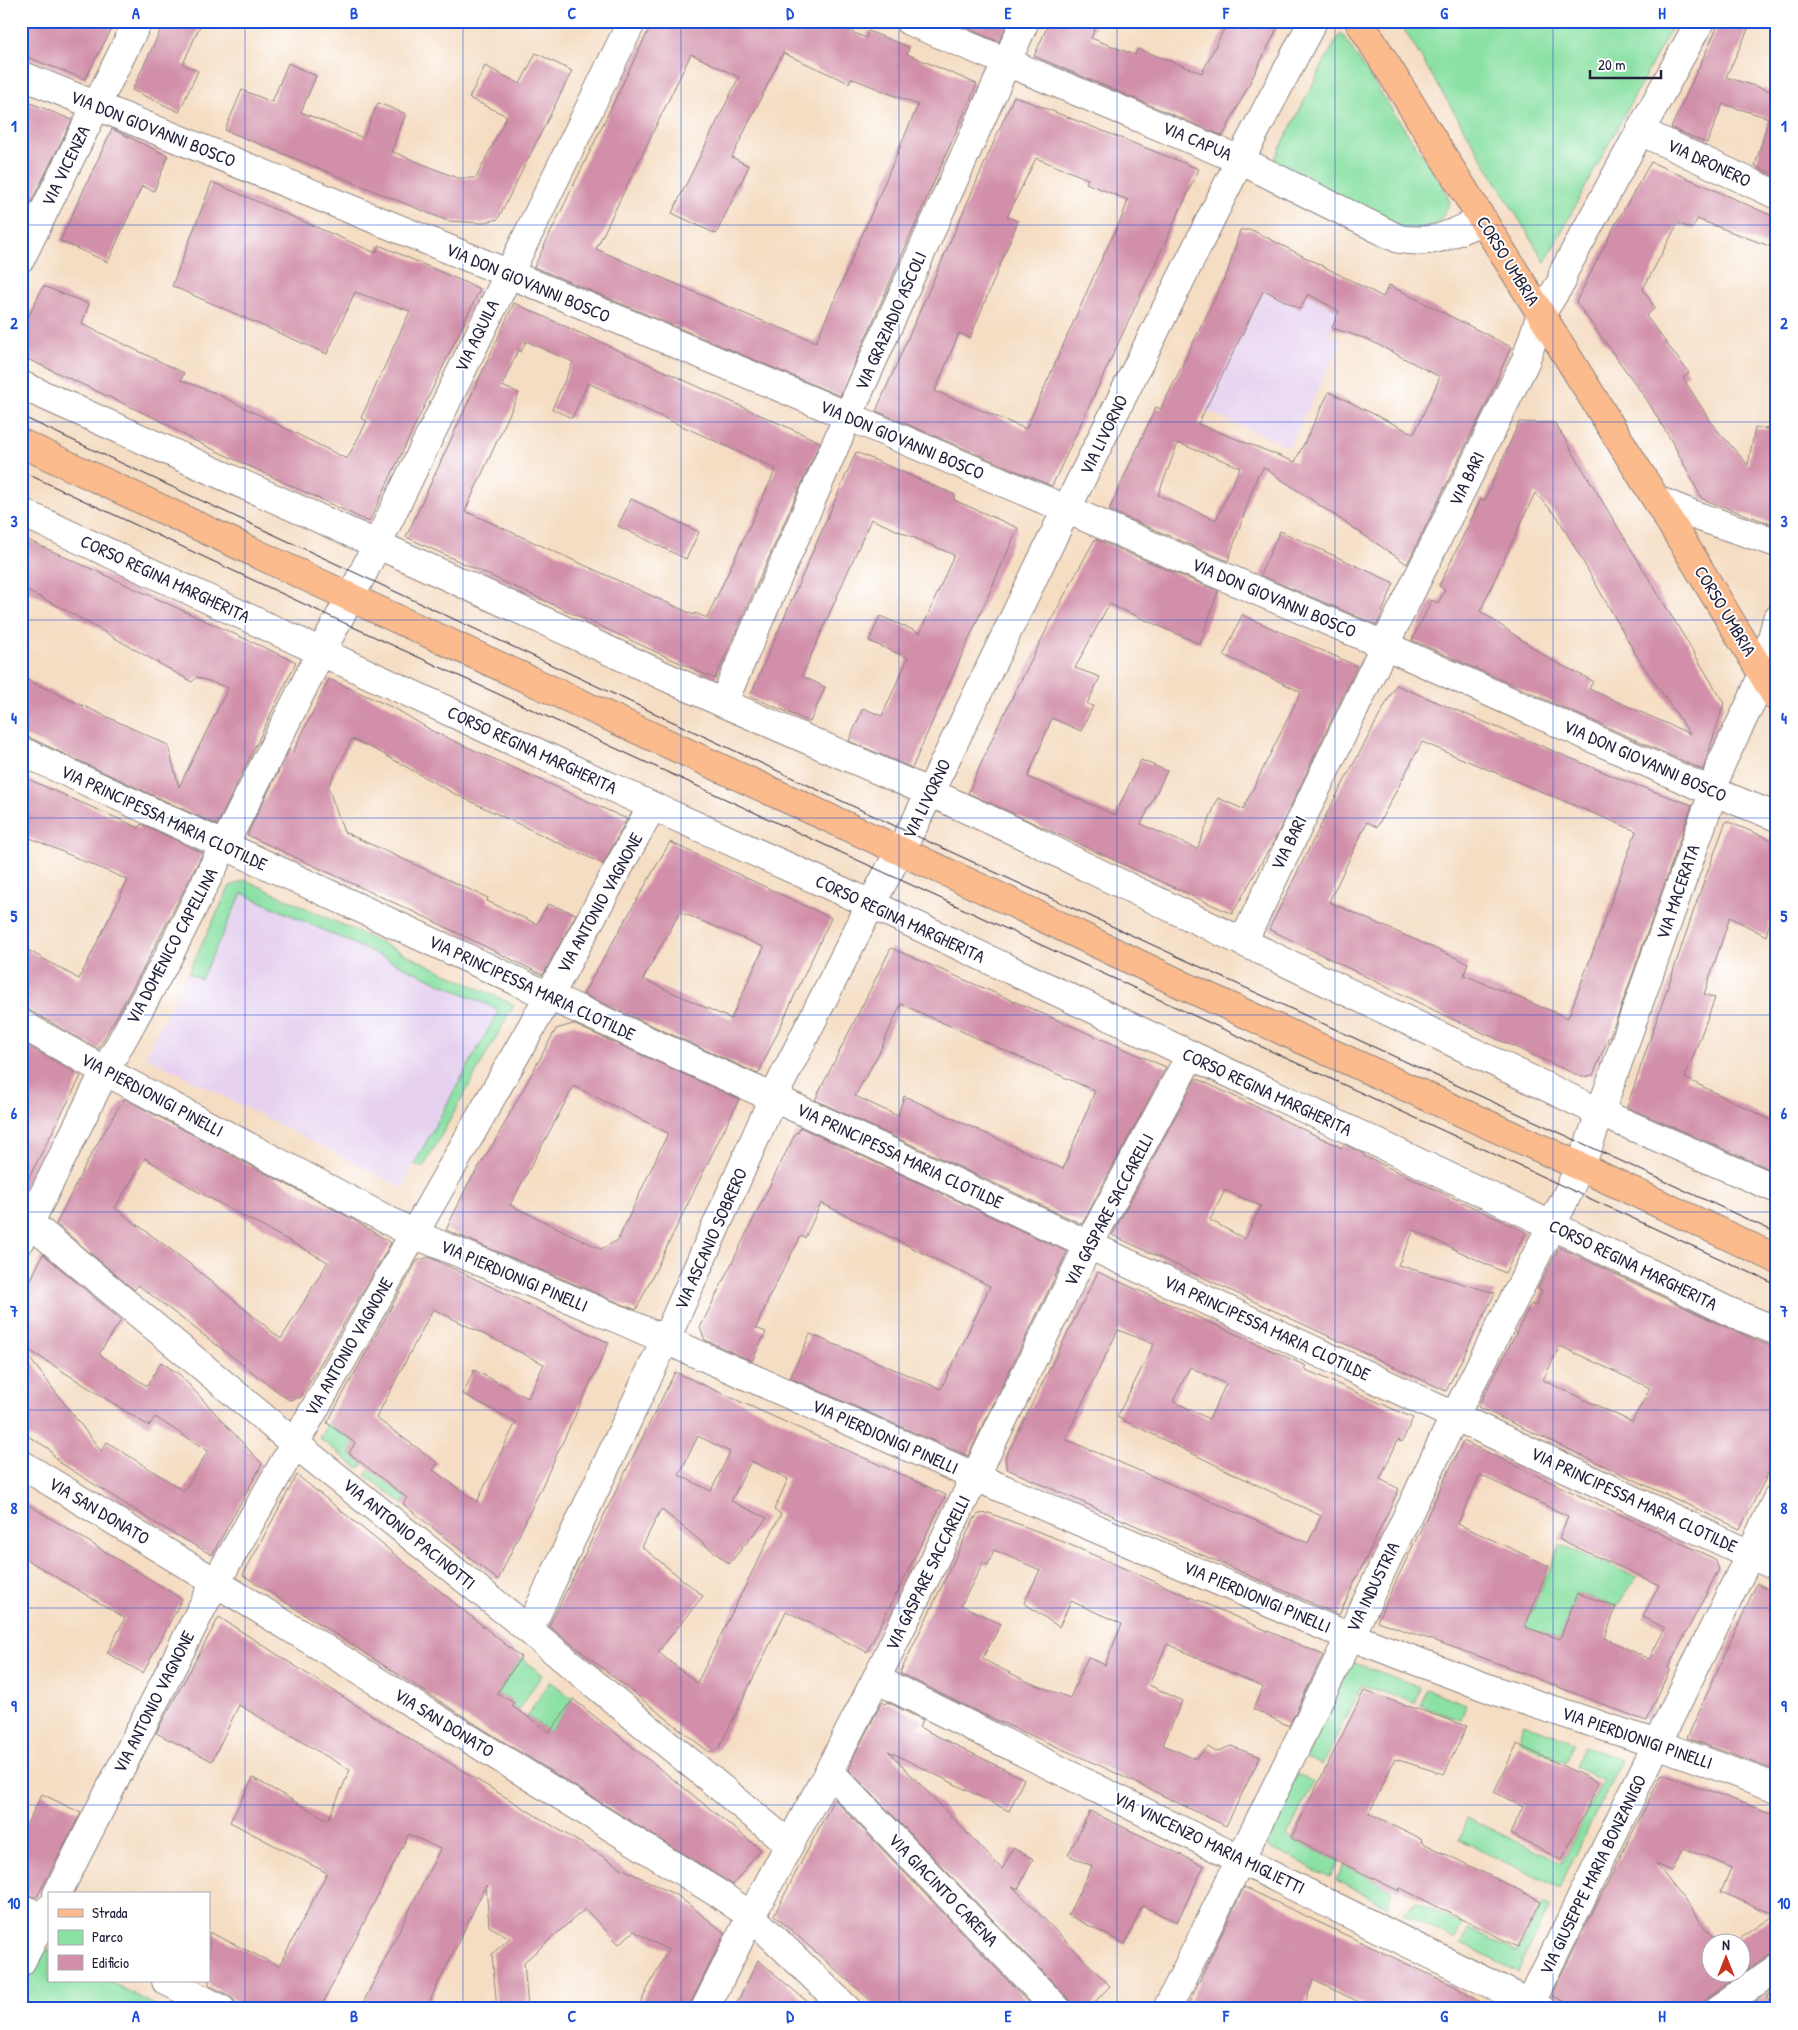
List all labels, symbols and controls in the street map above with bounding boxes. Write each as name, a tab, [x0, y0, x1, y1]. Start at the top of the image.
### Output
text: A	[132, 2, 140, 24]
text: B	[350, 2, 358, 24]
text: C	[568, 2, 577, 24]
text: D	[786, 2, 794, 24]
text: E	[1004, 2, 1012, 24]
text: F	[1222, 2, 1230, 24]
text: G	[1440, 2, 1448, 24]
text: H	[1658, 2, 1666, 24]
scale bar	[1590, 48, 1662, 80]
text: 20 m	[1598, 54, 1625, 75]
street label: VIA DON GIOVANNI BOSCO	[67, 84, 240, 173]
text: 1	[11, 115, 17, 137]
street label: VIA CAPUA	[1159, 115, 1236, 166]
text: 1	[1781, 115, 1787, 137]
street label: VIA VICENZA	[35, 121, 96, 210]
street label: VIA DRONERO	[1663, 132, 1755, 193]
street label: CORSO UMBRIA	[1471, 211, 1546, 311]
street label: VIA DON GIOVANNI BOSCO	[442, 237, 614, 328]
street label: VIA GRAZIADIO ASCOLI	[849, 247, 932, 394]
street label: VIA AQUILA	[448, 295, 505, 376]
text: 2	[10, 312, 18, 334]
text: 2	[1780, 312, 1788, 334]
street label: VIA LIVORNO	[1073, 391, 1134, 479]
street label: VIA DON GIOVANNI BOSCO	[816, 394, 988, 485]
street label: VIA BARI	[1443, 447, 1490, 510]
text: 3	[10, 510, 18, 532]
text: 3	[1780, 510, 1788, 532]
street label: CORSO REGINA MARGHERITA	[76, 528, 254, 629]
street label: VIA DON GIOVANNI BOSCO	[1188, 552, 1360, 643]
street label: CORSO UMBRIA	[1689, 561, 1762, 661]
street label: CORSO REGINA MARGHERITA	[443, 699, 621, 800]
text: 4	[11, 707, 17, 729]
text: 4	[1781, 707, 1787, 729]
street label: VIA DON GIOVANNI BOSCO	[1560, 713, 1731, 808]
street label: VIA LIVORNO	[896, 755, 957, 843]
street label: VIA PRINCIPESSA MARIA CLOTILDE	[57, 759, 272, 877]
street label: VIA BARI	[1265, 811, 1312, 874]
street label: VIA ANTONIO VAGNONE	[551, 828, 648, 977]
street label: VIA MACERATA	[1650, 841, 1705, 943]
street label: VIA DOMENICO CAPELLINA	[120, 863, 223, 1028]
street label: CORSO REGINA MARGHERITA	[811, 868, 989, 969]
text: 5	[11, 905, 18, 927]
text: 5	[1781, 905, 1788, 927]
street label: VIA PRINCIPESSA MARIA CLOTILDE	[425, 929, 640, 1047]
street label: CORSO REGINA MARGHERITA	[1178, 1041, 1356, 1142]
street label: VIA PIERDIONIGI PINELLI	[77, 1046, 228, 1143]
street label: VIA PRINCIPESSA MARIA CLOTILDE	[793, 1097, 1008, 1215]
text: 6	[11, 1102, 18, 1124]
text: 6	[1781, 1102, 1788, 1124]
street label: VIA GASPARE SACCARELLI	[1058, 1129, 1159, 1291]
street label: VIA ASCANIO SOBRERO	[668, 1164, 753, 1314]
street label: CORSO REGINA MARGHERITA	[1545, 1213, 1722, 1316]
street label: VIA PIERDIONIGI PINELLI	[437, 1233, 592, 1318]
street label: VIA PRINCIPESSA MARIA CLOTILDE	[1160, 1269, 1375, 1387]
street label: VIA ANTONIO VAGNONE	[299, 1273, 399, 1421]
text: 7	[9, 1300, 18, 1322]
text: 7	[1779, 1300, 1788, 1322]
street label: VIA PIERDIONIGI PINELLI	[808, 1393, 962, 1480]
street label: VIA PRINCIPESSA MARIA CLOTILDE	[1527, 1441, 1742, 1559]
street label: VIA SAN DONATO	[44, 1471, 154, 1550]
street label: VIA ANTONIO PACINOTTI	[338, 1472, 481, 1595]
street label: VIA GASPARE SACCARELLI	[879, 1491, 976, 1655]
text: 8	[11, 1497, 18, 1519]
text: 8	[1781, 1497, 1788, 1519]
street label: VIA INDUSTRIA	[1340, 1537, 1405, 1636]
street label: VIA PIERDIONIGI PINELLI	[1180, 1554, 1335, 1639]
street label: VIA ANTONIO VAGNONE	[107, 1626, 200, 1777]
street label: VIA SAN DONATO	[390, 1682, 499, 1763]
text: 9	[11, 1695, 17, 1717]
text: 9	[1781, 1695, 1787, 1717]
street label: VIA PIERDIONIGI PINELLI	[1558, 1700, 1716, 1775]
street label: VIA GIUSEPPE MARIA BONZANIGO	[1533, 1771, 1652, 1979]
street label: VIA VINCENZO MARIA MIGLIETTI	[1109, 1785, 1309, 1900]
street label: VIA GIACINTO CARENA	[883, 1828, 1004, 1952]
text: 10	[8, 1892, 20, 1914]
legend	[48, 1892, 210, 1982]
text: 10	[1778, 1892, 1790, 1914]
text: Strada	[92, 1902, 128, 1923]
text: Parco	[92, 1926, 123, 1947]
north arrow	[1700, 1932, 1750, 1982]
text: N	[1722, 1935, 1730, 1954]
text: Edificio	[92, 1952, 129, 1973]
text: A	[132, 2005, 140, 2027]
text: B	[350, 2005, 358, 2027]
text: C	[568, 2005, 577, 2027]
text: D	[786, 2005, 794, 2027]
text: E	[1004, 2005, 1012, 2027]
text: F	[1222, 2005, 1230, 2027]
text: G	[1440, 2005, 1448, 2027]
text: H	[1658, 2005, 1666, 2027]

